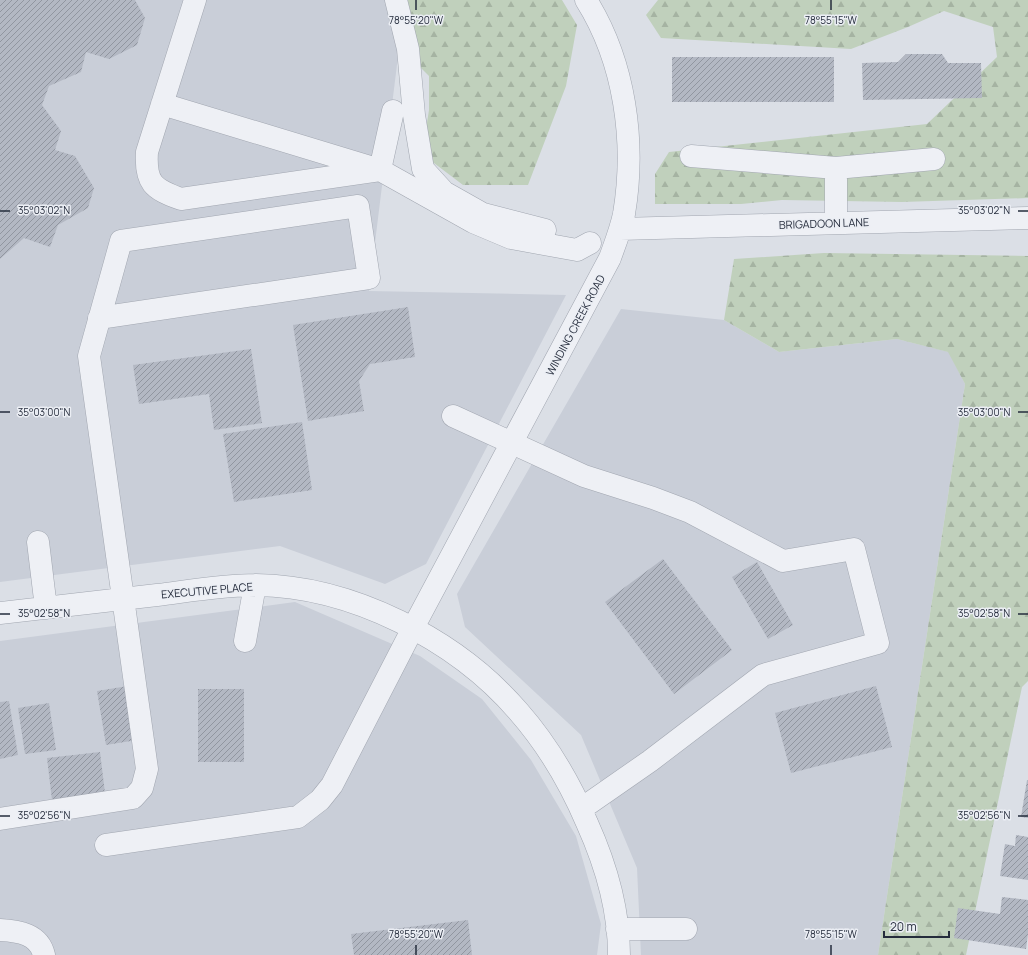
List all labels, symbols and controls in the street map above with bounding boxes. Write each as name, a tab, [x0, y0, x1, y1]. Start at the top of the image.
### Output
text: 78°55'20"W	[389, 13, 444, 27]
text: 78°55'15"W	[805, 13, 858, 27]
text: 35°03'02"N	[18, 203, 70, 217]
text: 35°03'02"N	[958, 203, 1010, 217]
street label: BRIGADOON LANE	[779, 214, 869, 232]
street label: WINDING CREEK ROAD	[542, 272, 608, 378]
text: 35°03'00"N	[18, 405, 70, 419]
text: 35°03'00"N	[958, 405, 1010, 419]
street label: EXECUTIVE PLACE	[161, 579, 253, 601]
text: 35°02'58"N	[18, 606, 70, 620]
text: 35°02'58"N	[958, 606, 1010, 620]
text: 35°02'56"N	[18, 808, 70, 822]
text: 35°02'56"N	[958, 808, 1010, 822]
scale bar	[884, 913, 949, 939]
text: 20 m	[890, 918, 917, 935]
text: 78°55'20"W	[389, 927, 444, 941]
text: 78°55'15"W	[805, 927, 858, 941]

